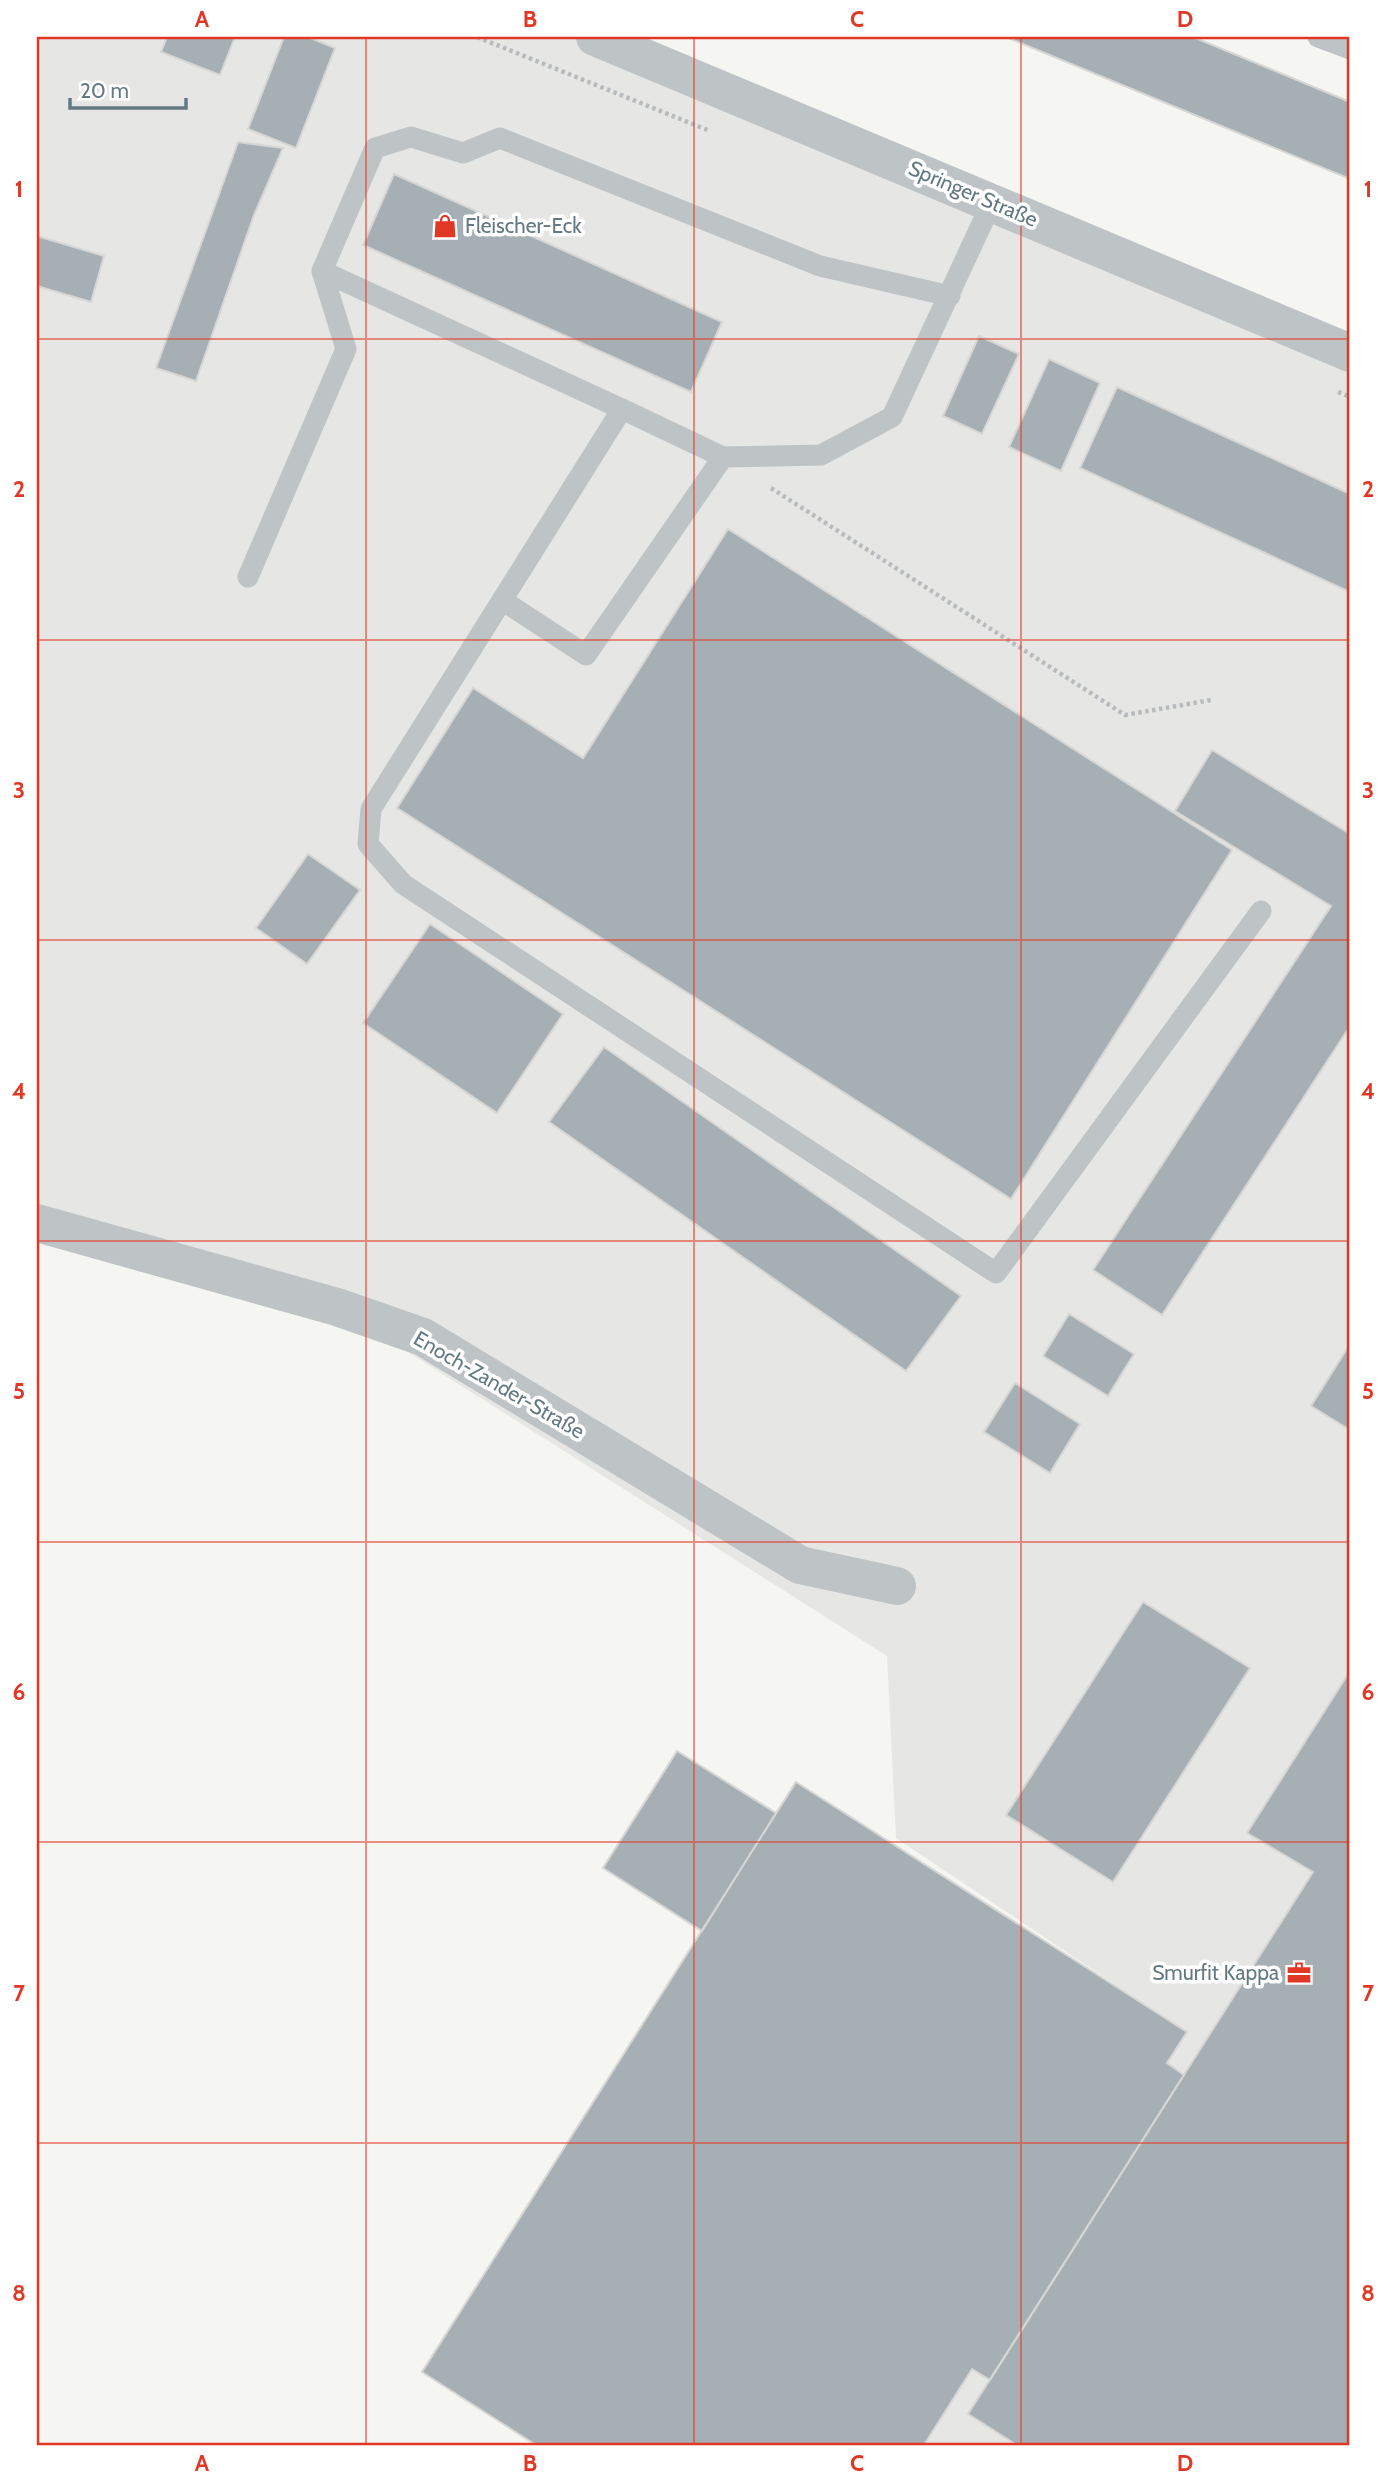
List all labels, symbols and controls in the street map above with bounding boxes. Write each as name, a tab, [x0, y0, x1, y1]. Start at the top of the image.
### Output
text: A	[195, 5, 210, 33]
text: B	[523, 5, 537, 33]
text: C	[850, 5, 864, 33]
text: D	[1177, 5, 1193, 33]
scale bar	[70, 66, 186, 110]
text: 20 m	[80, 78, 129, 103]
street label: Springer Straße	[905, 155, 1042, 232]
text: 1	[15, 175, 23, 203]
text: 1	[1364, 175, 1372, 203]
shop icon: Fleischer-Eck	[431, 212, 459, 240]
place label: Fleischer-Eck	[465, 213, 582, 238]
text: 2	[13, 475, 25, 503]
text: 2	[1362, 475, 1374, 503]
text: 3	[13, 776, 25, 804]
text: 3	[1362, 776, 1374, 804]
text: 4	[12, 1077, 26, 1105]
text: 4	[1361, 1077, 1375, 1105]
street label: Enoch-Zander-Straße	[409, 1326, 589, 1444]
text: 5	[13, 1377, 25, 1405]
text: 5	[1362, 1377, 1374, 1405]
text: 6	[13, 1678, 25, 1706]
text: 6	[1362, 1678, 1374, 1706]
office icon: Smurfit Kappa	[1285, 1959, 1313, 1987]
place label: Smurfit Kappa	[1152, 1960, 1279, 1985]
text: 7	[13, 1979, 25, 2007]
text: 7	[1362, 1979, 1374, 2007]
text: 8	[12, 2279, 26, 2307]
text: 8	[1361, 2279, 1375, 2307]
text: A	[195, 2449, 210, 2477]
text: B	[523, 2449, 537, 2477]
text: C	[850, 2449, 864, 2477]
text: D	[1177, 2449, 1193, 2477]

